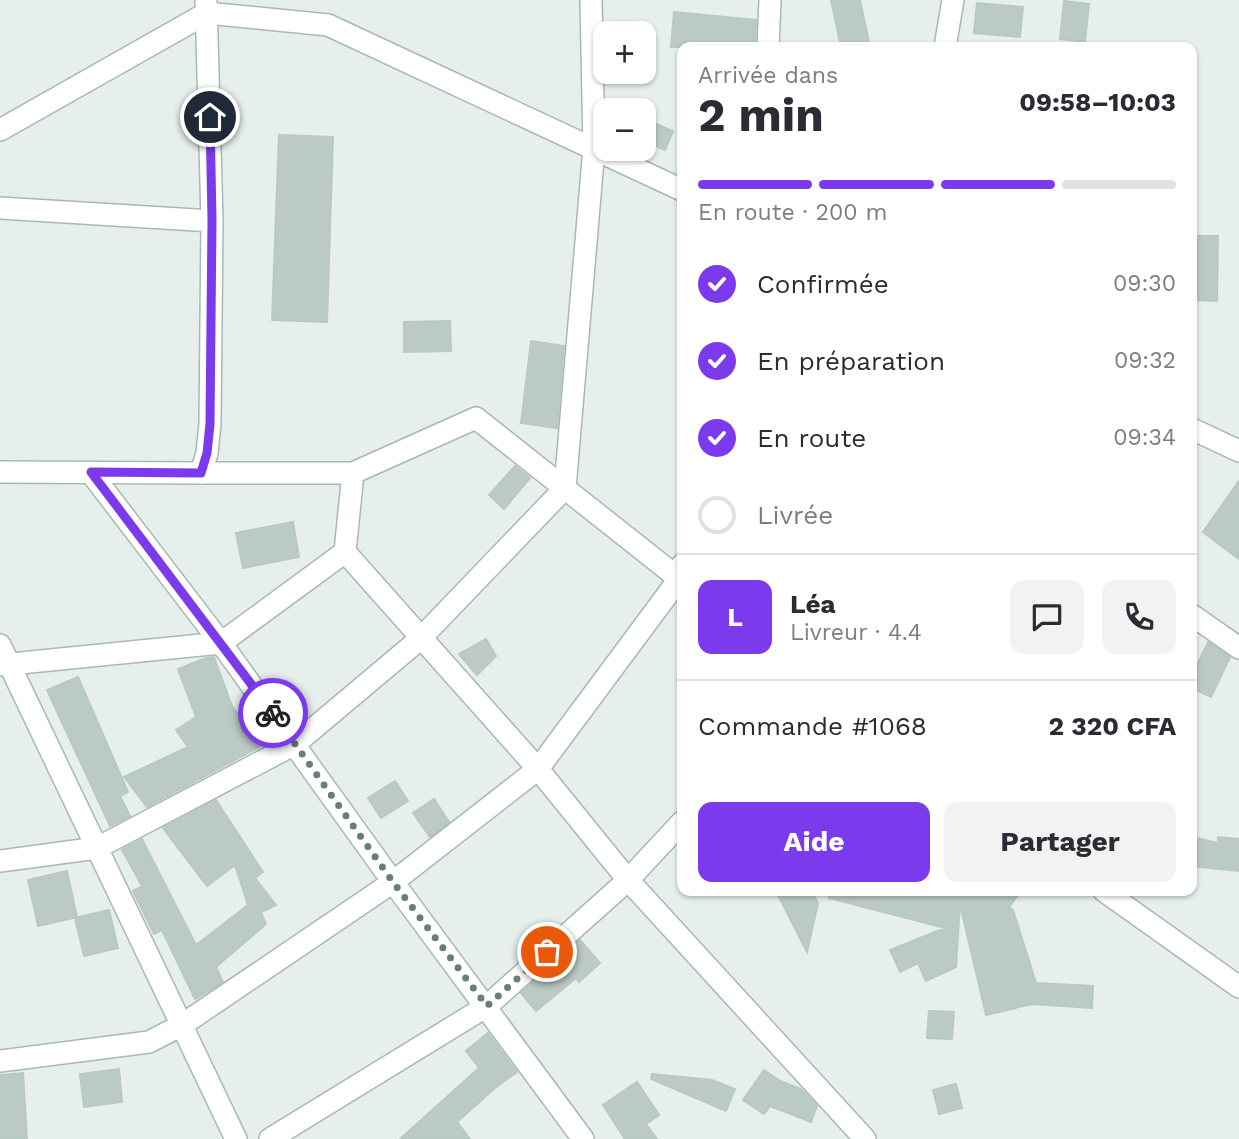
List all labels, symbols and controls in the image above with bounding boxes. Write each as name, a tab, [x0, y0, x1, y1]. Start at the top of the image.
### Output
map controls	[593, 21, 656, 161]
button: +	[593, 21, 656, 84]
text: Arrivée dans	[698, 62, 838, 89]
pin	[180, 87, 240, 147]
text: 09:58–10:03	[1019, 87, 1176, 117]
text: 2 min	[698, 88, 824, 142]
icon: home	[191, 98, 229, 136]
button: −	[593, 98, 656, 161]
text: En route · 200 m	[698, 199, 887, 226]
icon: check	[698, 265, 736, 303]
text: Confirmée	[757, 269, 889, 299]
text: 09:30	[1113, 270, 1176, 297]
icon: check	[698, 342, 736, 380]
text: En préparation	[757, 346, 945, 376]
text: 09:32	[1114, 347, 1176, 374]
icon: check	[698, 419, 736, 457]
text: En route	[757, 423, 866, 453]
text: 09:34	[1113, 424, 1176, 451]
text: Livrée	[757, 500, 833, 530]
button: chat	[1010, 580, 1084, 654]
button: phone	[1102, 580, 1176, 654]
text: Léa	[790, 589, 836, 619]
text: L	[727, 602, 743, 632]
text: Livreur · 4.4	[790, 619, 922, 646]
courier	[238, 678, 308, 748]
icon: bike	[254, 694, 292, 732]
text: Commande #1068	[698, 711, 927, 741]
text: 2 320 CFA	[1048, 711, 1176, 741]
button: Aide	[698, 802, 930, 882]
button: Partager	[944, 802, 1176, 882]
pin	[517, 922, 577, 982]
icon: bag	[528, 933, 566, 971]

